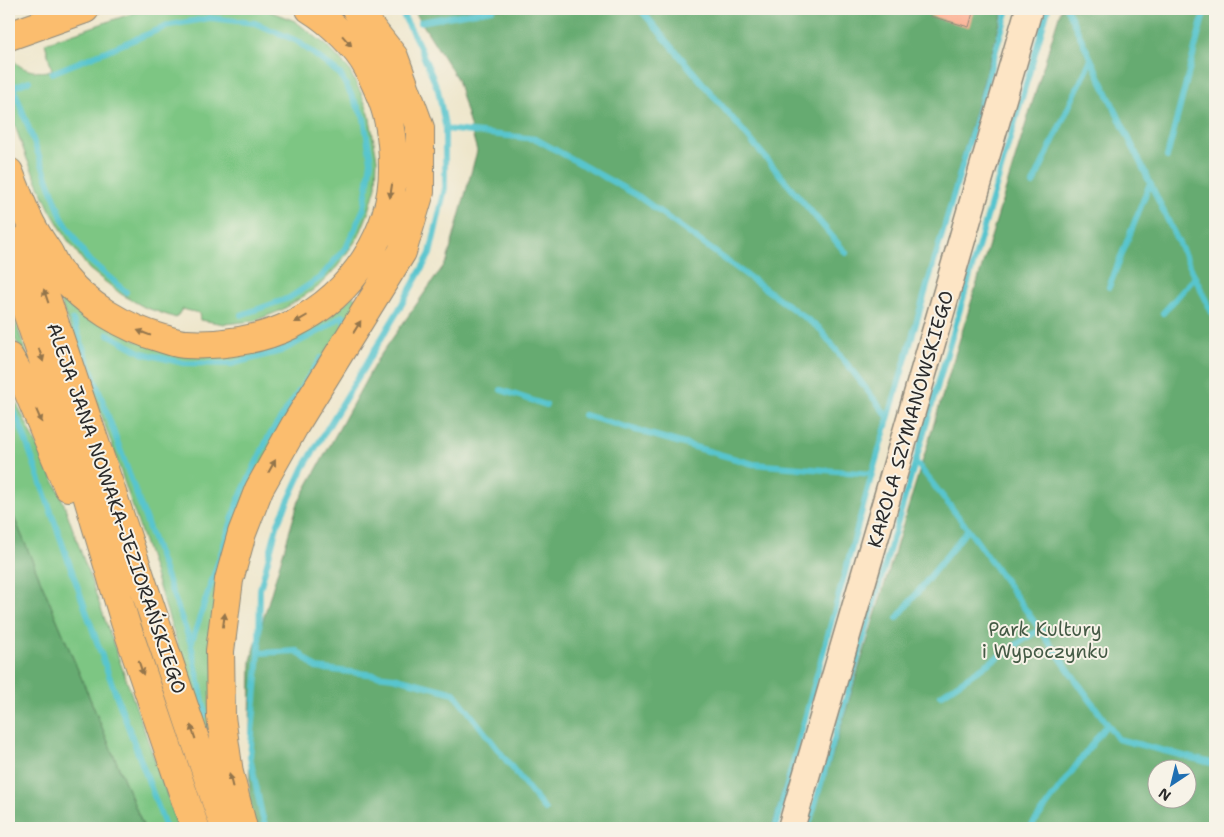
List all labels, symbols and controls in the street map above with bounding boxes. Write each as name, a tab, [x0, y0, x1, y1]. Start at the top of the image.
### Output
one-way arrow	[341, 34, 353, 46]
one-way arrow	[387, 183, 395, 199]
street label: KAROLA SZYMANOWSKIEGO	[862, 288, 959, 551]
one-way arrow	[42, 289, 49, 304]
one-way arrow	[295, 315, 308, 324]
street label: ALEJA JANA NOWAKA-JEZIORAŃSKIEGO	[41, 319, 193, 697]
one-way arrow	[352, 320, 361, 334]
one-way arrow	[137, 328, 152, 336]
one-way arrow	[38, 348, 45, 363]
one-way arrow	[35, 409, 43, 423]
one-way arrow	[268, 458, 276, 473]
one-way arrow	[220, 611, 228, 627]
park label: Park Kultury i Wypoczynku	[982, 617, 1108, 664]
one-way arrow	[137, 661, 145, 676]
one-way arrow	[189, 725, 196, 740]
north arrow	[1146, 760, 1196, 810]
one-way arrow	[227, 773, 235, 788]
text: N	[1155, 784, 1174, 805]

